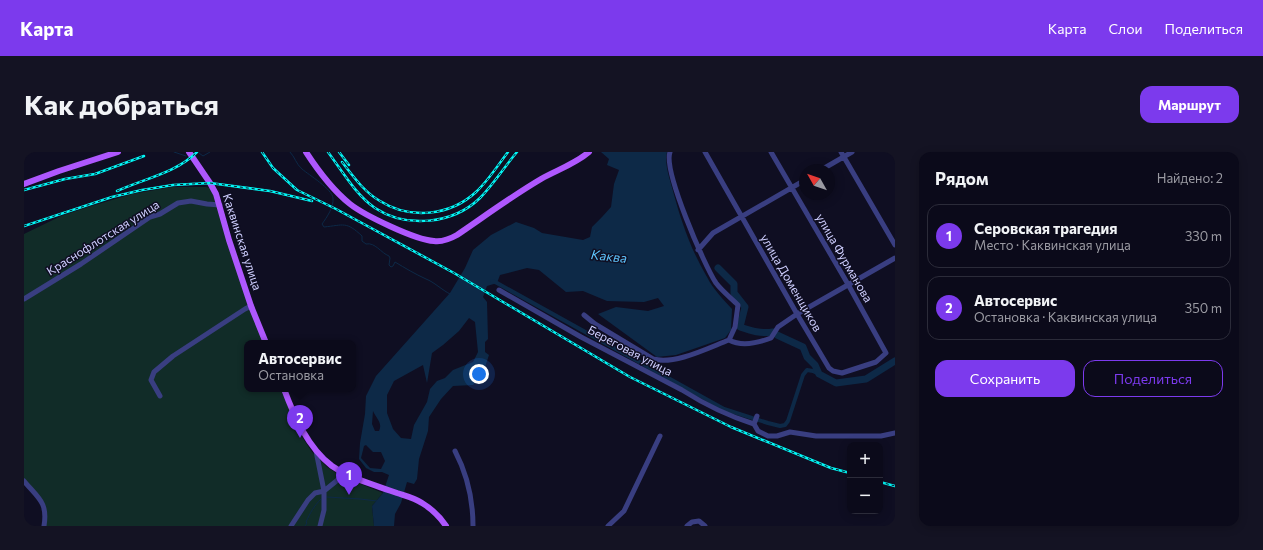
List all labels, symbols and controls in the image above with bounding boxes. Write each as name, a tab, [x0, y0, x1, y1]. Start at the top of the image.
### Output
text: Карта	[20, 17, 73, 40]
text: Карта	[1048, 20, 1086, 37]
text: Слои	[1108, 20, 1143, 37]
text: Поделиться	[1165, 20, 1243, 37]
button: Маршрут	[1140, 86, 1239, 123]
text: Как добраться	[24, 87, 219, 121]
north arrow	[799, 164, 835, 200]
text: Рядом	[935, 168, 989, 189]
text: Найдено: 2	[1157, 170, 1223, 186]
street label: Каквинская улица	[221, 192, 265, 292]
street label: Краснофлотская улица	[44, 197, 161, 278]
street label: улица Фурманова	[814, 211, 876, 304]
text: Серовская трагедия	[974, 219, 1118, 237]
text: 1	[946, 228, 952, 244]
text: 330 m	[1185, 228, 1222, 244]
street label: улица Доменщиков	[758, 231, 825, 334]
text: Место · Каквинская улица	[974, 237, 1131, 253]
water label: Каква	[590, 246, 628, 266]
text: Автосервис	[974, 291, 1057, 309]
text: 2	[945, 300, 953, 316]
text: 350 m	[1185, 300, 1222, 316]
text: Остановка · Каквинская улица	[974, 309, 1157, 325]
street label: Береговая улица	[586, 322, 675, 378]
popup	[244, 340, 356, 392]
text: Автосервис	[258, 349, 342, 367]
button: Сохранить	[935, 360, 1075, 397]
button: Поделиться	[1083, 360, 1223, 397]
your location	[469, 364, 489, 384]
text: Остановка	[258, 367, 324, 383]
pin: 2	[287, 405, 313, 438]
map controls	[847, 442, 883, 514]
button: +	[847, 442, 883, 478]
pin: 1	[336, 462, 362, 495]
button: −	[847, 478, 883, 514]

